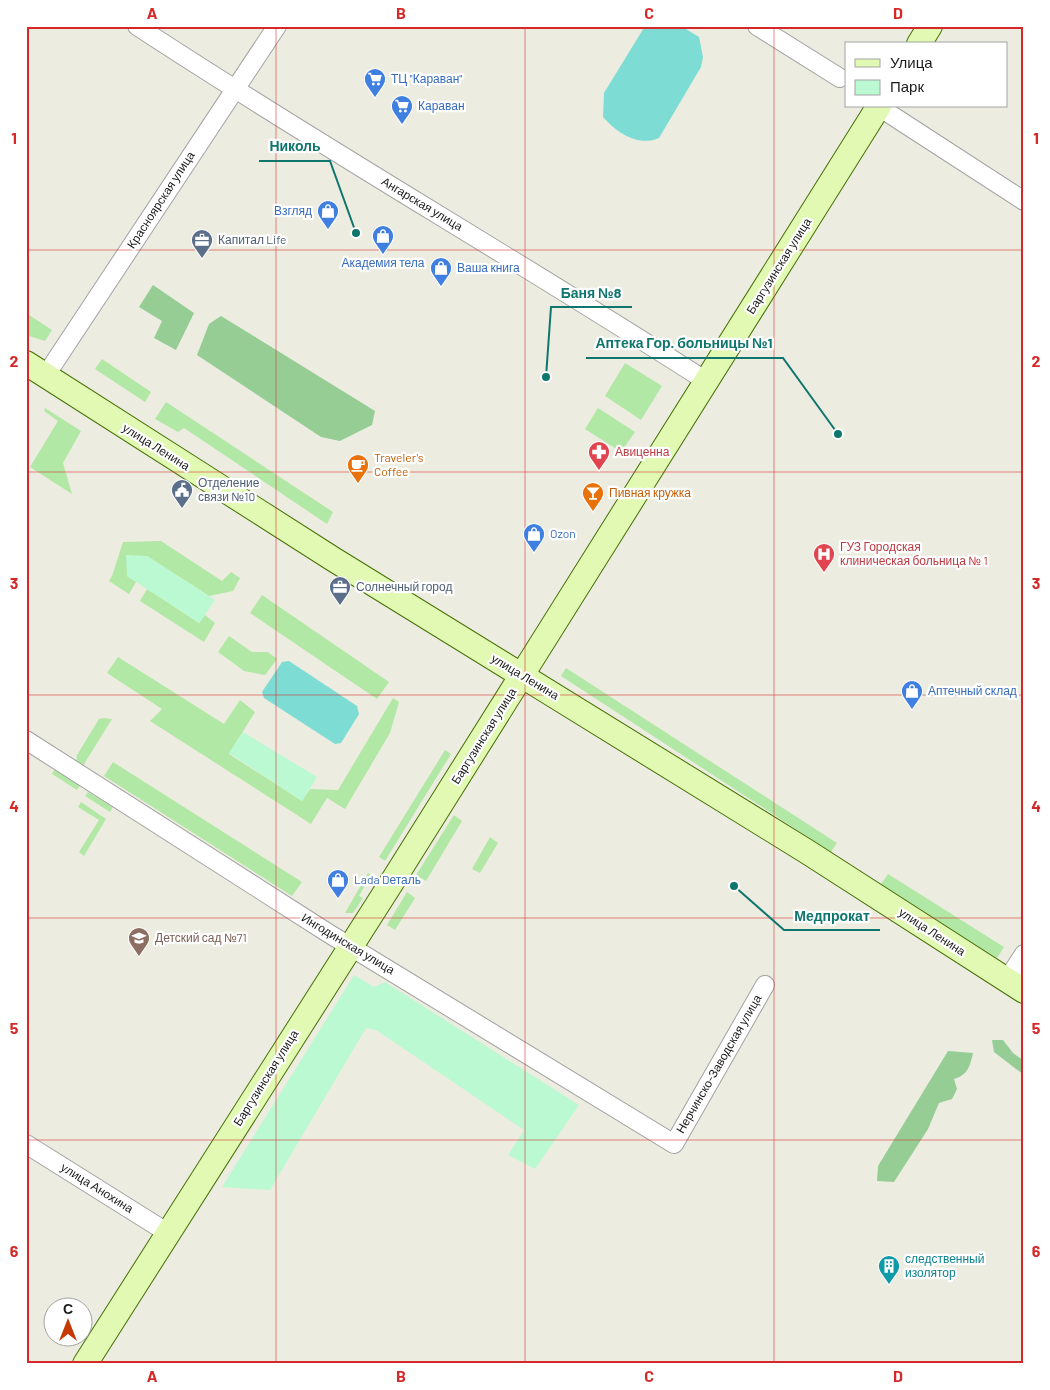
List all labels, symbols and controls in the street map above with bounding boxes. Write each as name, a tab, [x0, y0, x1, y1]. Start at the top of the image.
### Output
text: A	[147, 3, 158, 22]
text: B	[396, 3, 406, 22]
text: C	[644, 3, 654, 22]
text: D	[893, 3, 903, 22]
legend	[845, 42, 1008, 108]
text: Улица	[890, 53, 933, 71]
supermarket icon: ТЦ "Караван"	[363, 67, 387, 98]
place label: ТЦ "Караван"	[391, 71, 462, 86]
text: Парк	[890, 77, 924, 95]
supermarket icon: Караван	[390, 94, 414, 125]
place label: Караван	[418, 98, 465, 113]
text: 1	[11, 128, 17, 147]
text: 1	[1033, 128, 1039, 147]
callout: Николь	[259, 132, 330, 161]
text: Николь	[269, 137, 321, 154]
street label: Красноярская улица	[124, 148, 198, 251]
street label: Ангарская улица	[379, 173, 466, 234]
shop icon: Взгляд	[316, 199, 340, 230]
place label: Взгляд	[274, 203, 312, 218]
street label: Баргузинская улица	[743, 215, 814, 317]
shop icon: Академия тела	[371, 224, 395, 255]
office icon: Капитал Life	[190, 228, 214, 259]
place label: Капитал Life	[218, 232, 286, 246]
place label: Академия тела	[341, 255, 425, 270]
shop icon: Ваша книга	[429, 256, 453, 287]
place label: Ваша книга	[457, 260, 520, 274]
callout: Баня №8	[551, 278, 632, 307]
text: Баня №8	[561, 284, 622, 301]
callout: Аптека Гор. больницы №1	[586, 329, 783, 358]
text: Аптека Гор. больницы №1	[595, 334, 773, 351]
text: 2	[10, 351, 19, 370]
text: 2	[1032, 351, 1041, 370]
street label: улица Ленина	[120, 420, 193, 473]
pharmacy icon: Авиценна	[587, 440, 611, 471]
place label: Авиценна	[615, 444, 670, 459]
place label: Traveler's Coffee	[374, 450, 424, 478]
cafe icon: Traveler's Coffee	[346, 453, 370, 484]
place label: Отделение связи №10	[198, 475, 260, 503]
public building icon: Отделение связи №10	[170, 478, 194, 509]
bar icon: Пивная кружка	[581, 481, 605, 512]
place label: Пивная кружка	[609, 485, 691, 500]
shop icon: Ozon	[522, 522, 546, 553]
place label: Ozon	[550, 526, 576, 540]
place label: ГУЗ Городская клиническая больница № 1	[840, 539, 988, 568]
hospital icon: ГУЗ Городская клиническая больница № 1	[812, 542, 836, 573]
text: 3	[10, 573, 18, 592]
text: 3	[1032, 573, 1040, 592]
office icon: Солнечный город	[328, 575, 352, 606]
place label: Солнечный город	[356, 579, 452, 594]
street label: улица Ленина	[489, 650, 562, 703]
shop icon: Аптечный склад	[900, 679, 924, 710]
place label: Аптечный склад	[928, 683, 1017, 698]
street label: Баргузинская улица	[448, 685, 519, 787]
text: 4	[9, 796, 19, 815]
text: 4	[1031, 796, 1041, 815]
shop icon: Lada Dеталь	[326, 868, 350, 899]
place label: Lada Dеталь	[354, 872, 421, 886]
callout: Медпрокат	[784, 901, 880, 930]
street label: улица Ленина	[896, 904, 969, 959]
text: Медпрокат	[794, 907, 870, 924]
street label: Ингодинская улица	[299, 910, 398, 978]
school or university icon: Детский сад №71	[127, 926, 151, 957]
place label: Детский сад №71	[155, 930, 247, 945]
street label: Нерчинско-Заводская улица	[673, 991, 765, 1136]
text: 5	[10, 1018, 19, 1037]
text: 5	[1032, 1018, 1041, 1037]
street label: Баргузинская улица	[230, 1027, 301, 1129]
street label: улица Анохина	[58, 1159, 137, 1216]
text: 6	[10, 1241, 19, 1260]
text: 6	[1032, 1241, 1041, 1260]
place label: следственный изолятор	[905, 1251, 984, 1280]
building icon: следственный изолятор	[877, 1254, 901, 1285]
north arrow	[42, 1298, 92, 1348]
text: С	[63, 1300, 73, 1317]
text: A	[147, 1366, 158, 1385]
text: B	[396, 1366, 406, 1385]
text: C	[644, 1366, 654, 1385]
text: D	[893, 1366, 903, 1385]

